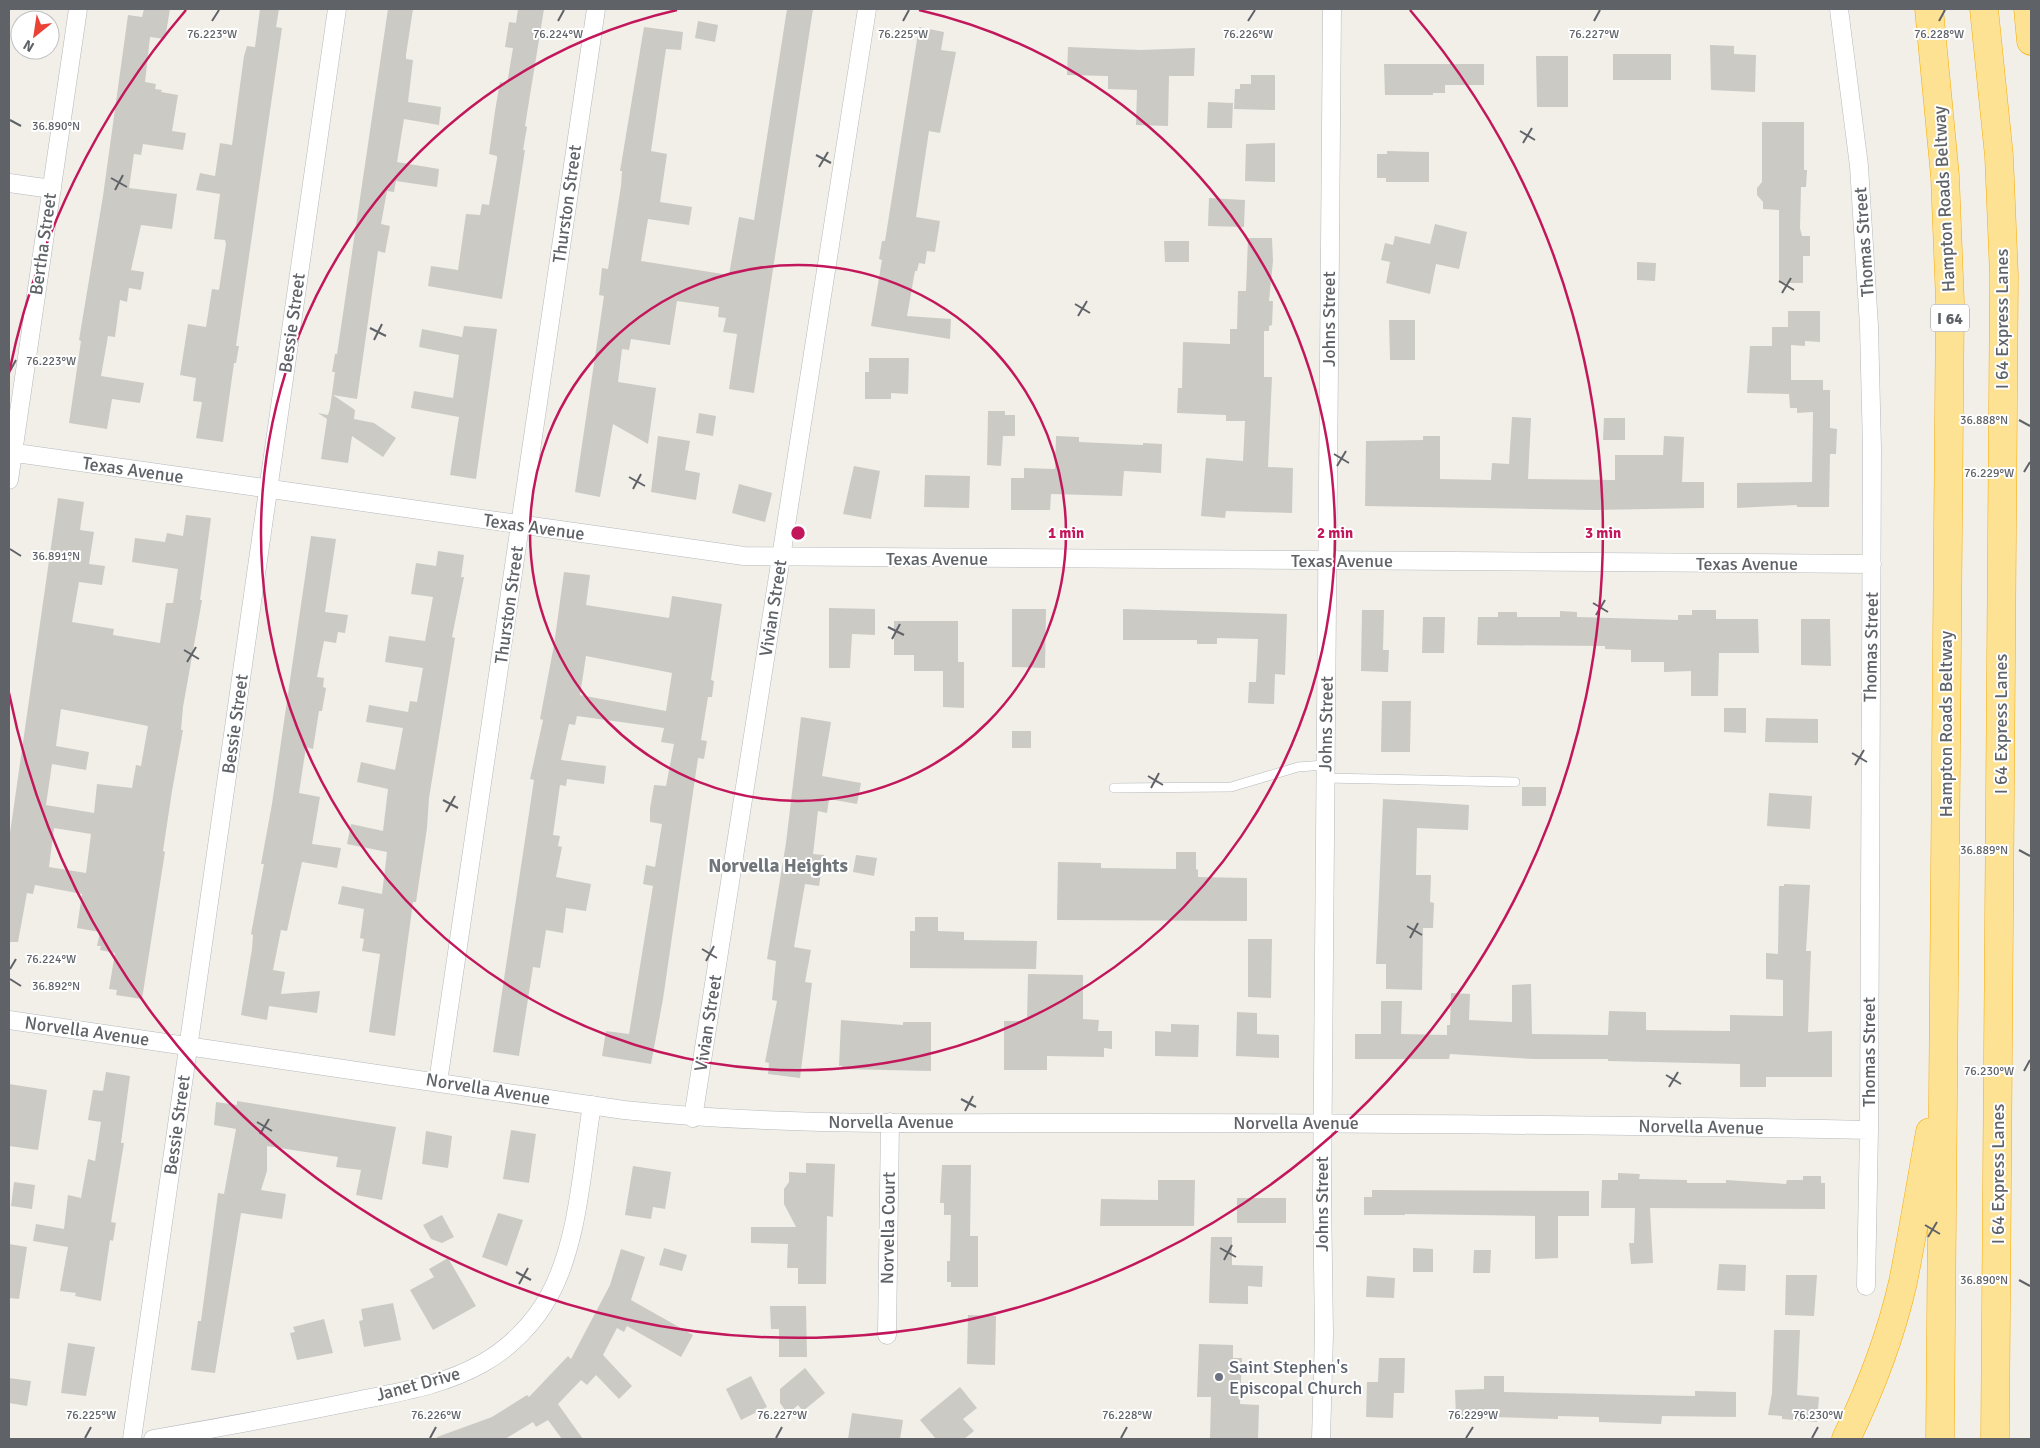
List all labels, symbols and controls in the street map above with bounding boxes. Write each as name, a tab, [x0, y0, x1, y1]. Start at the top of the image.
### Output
north arrow	[10, 10, 60, 60]
text: 76.223°W	[187, 27, 237, 42]
text: 76.224°W	[533, 27, 583, 42]
text: 76.225°W	[878, 27, 928, 42]
text: 76.226°W	[1223, 27, 1273, 42]
text: 76.227°W	[1569, 27, 1619, 42]
text: 76.228°W	[1914, 27, 1964, 42]
text: N	[20, 36, 37, 56]
street label: Hampton Roads Beltway	[1928, 105, 1960, 293]
text: 36.890°N	[32, 119, 80, 134]
street label: Thurston Street	[548, 143, 586, 265]
street label: Thomas Street	[1849, 186, 1879, 298]
street label: Bertha Street	[25, 191, 61, 297]
street label: I 64 Express Lanes	[1991, 249, 2013, 389]
street label: Johns Street	[1318, 271, 1340, 367]
street label: Bessie Street	[274, 272, 310, 374]
road number: I 64	[1931, 304, 1969, 332]
text: 76.223°W	[26, 354, 76, 369]
text: 36.888°N	[1960, 413, 2008, 428]
street label: Texas Avenue	[81, 452, 185, 488]
text: 76.229°W	[1964, 466, 2014, 481]
street label: Texas Avenue	[482, 509, 586, 545]
centre of rings	[789, 524, 807, 542]
text: 1 min	[1048, 524, 1084, 542]
text: 2 min	[1317, 524, 1353, 542]
text: 3 min	[1585, 524, 1621, 542]
street label: Thurston Street	[490, 544, 528, 666]
street label: Texas Avenue	[886, 548, 988, 570]
text: 36.891°N	[32, 549, 80, 564]
street label: Texas Avenue	[1291, 550, 1393, 572]
street label: Texas Avenue	[1696, 553, 1798, 575]
street label: Vivian Street	[754, 558, 792, 658]
street label: Thomas Street	[1859, 592, 1883, 702]
street label: Hampton Roads Beltway	[1935, 630, 1957, 817]
street label: I 64 Express Lanes	[1990, 654, 2012, 794]
street label: Bessie Street	[217, 673, 253, 775]
street label: Johns Street	[1314, 676, 1338, 772]
text: 36.889°N	[1960, 843, 2008, 858]
district label: Norvella Heights	[708, 854, 848, 878]
text: 76.224°W	[26, 952, 76, 967]
street label: Vivian Street	[689, 973, 727, 1073]
text: 36.892°N	[32, 979, 80, 994]
street label: Thomas Street	[1858, 997, 1880, 1107]
street label: Norvella Avenue	[23, 1011, 151, 1051]
text: 76.230°W	[1964, 1064, 2014, 1079]
street label: Norvella Avenue	[424, 1068, 552, 1110]
street label: Bessie Street	[159, 1074, 195, 1176]
street label: I 64 Express Lanes	[1987, 1104, 2009, 1244]
street label: Norvella Avenue	[828, 1111, 954, 1133]
street label: Norvella Avenue	[1233, 1112, 1359, 1134]
street label: Norvella Avenue	[1638, 1115, 1764, 1139]
street label: Johns Street	[1311, 1156, 1333, 1252]
street label: Norvella Court	[876, 1172, 900, 1284]
text: 36.890°N	[1960, 1273, 2008, 1288]
place label: Saint Stephen's Episcopal Church	[1229, 1356, 1362, 1399]
street label: Janet Drive	[374, 1362, 462, 1406]
marker: Saint Stephen's Episcopal Church	[1213, 1371, 1225, 1383]
text: 76.225°W	[66, 1408, 116, 1423]
text: 76.226°W	[411, 1408, 461, 1423]
text: 76.227°W	[757, 1408, 807, 1423]
text: 76.228°W	[1102, 1408, 1152, 1423]
text: 76.229°W	[1448, 1408, 1498, 1423]
text: 76.230°W	[1793, 1408, 1843, 1423]

